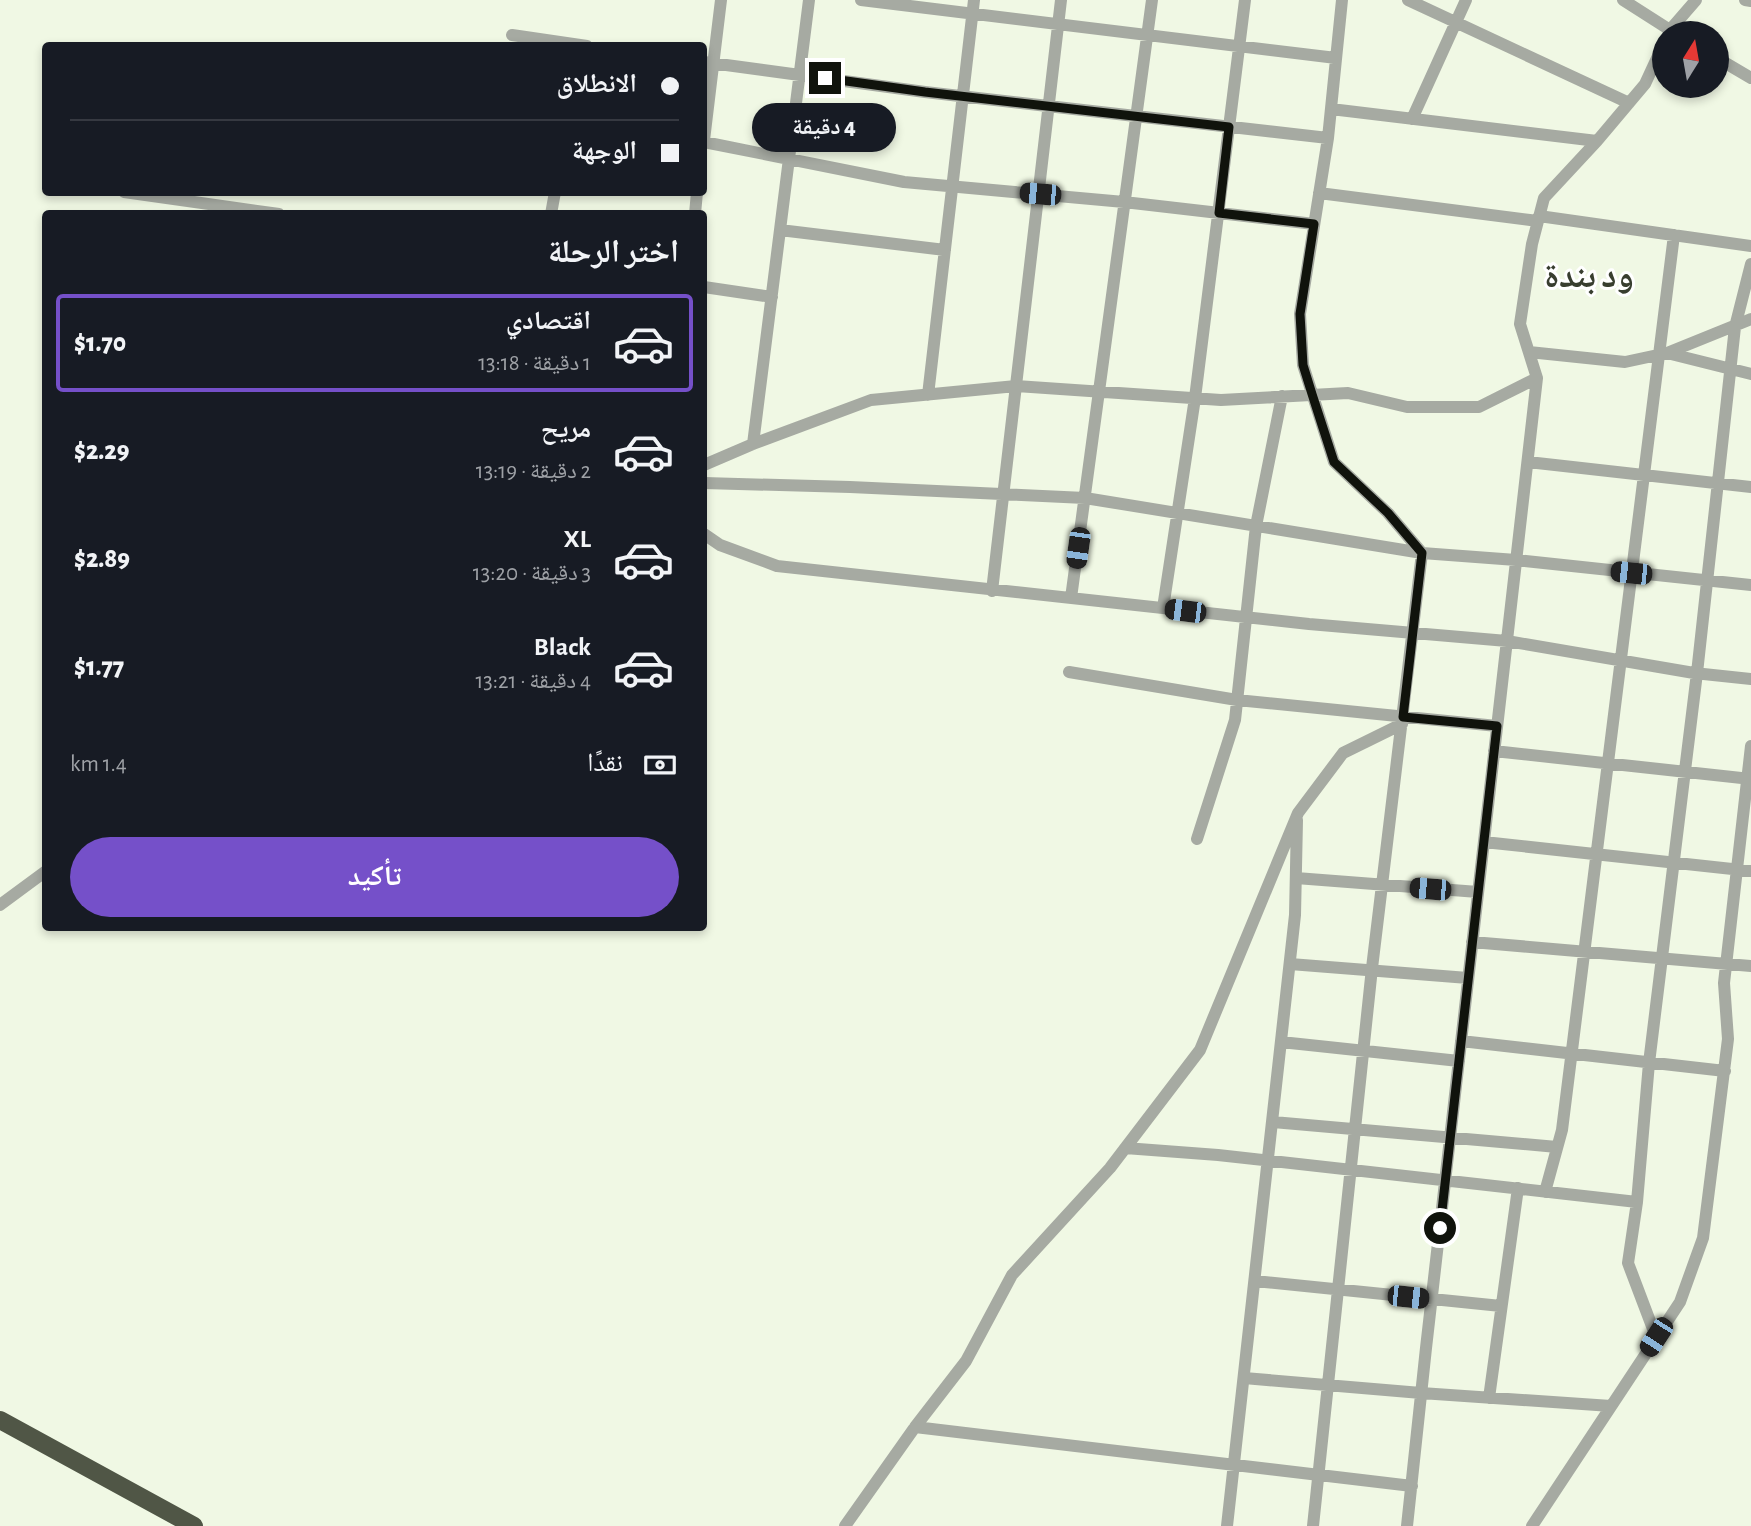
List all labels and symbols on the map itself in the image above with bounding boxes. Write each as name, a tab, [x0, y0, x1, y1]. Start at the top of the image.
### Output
north arrow	[1652, 21, 1729, 98]
route end	[809, 62, 841, 94]
callout: 4 دقيقة	[753, 102, 897, 152]
car	[1019, 182, 1062, 206]
district label: ود بندة	[1544, 259, 1634, 295]
car	[1065, 526, 1092, 570]
car	[1610, 560, 1653, 586]
car	[1163, 598, 1208, 624]
car	[1409, 877, 1452, 901]
route start	[1424, 1212, 1456, 1244]
car	[1387, 1284, 1430, 1310]
car	[1636, 1314, 1677, 1360]

